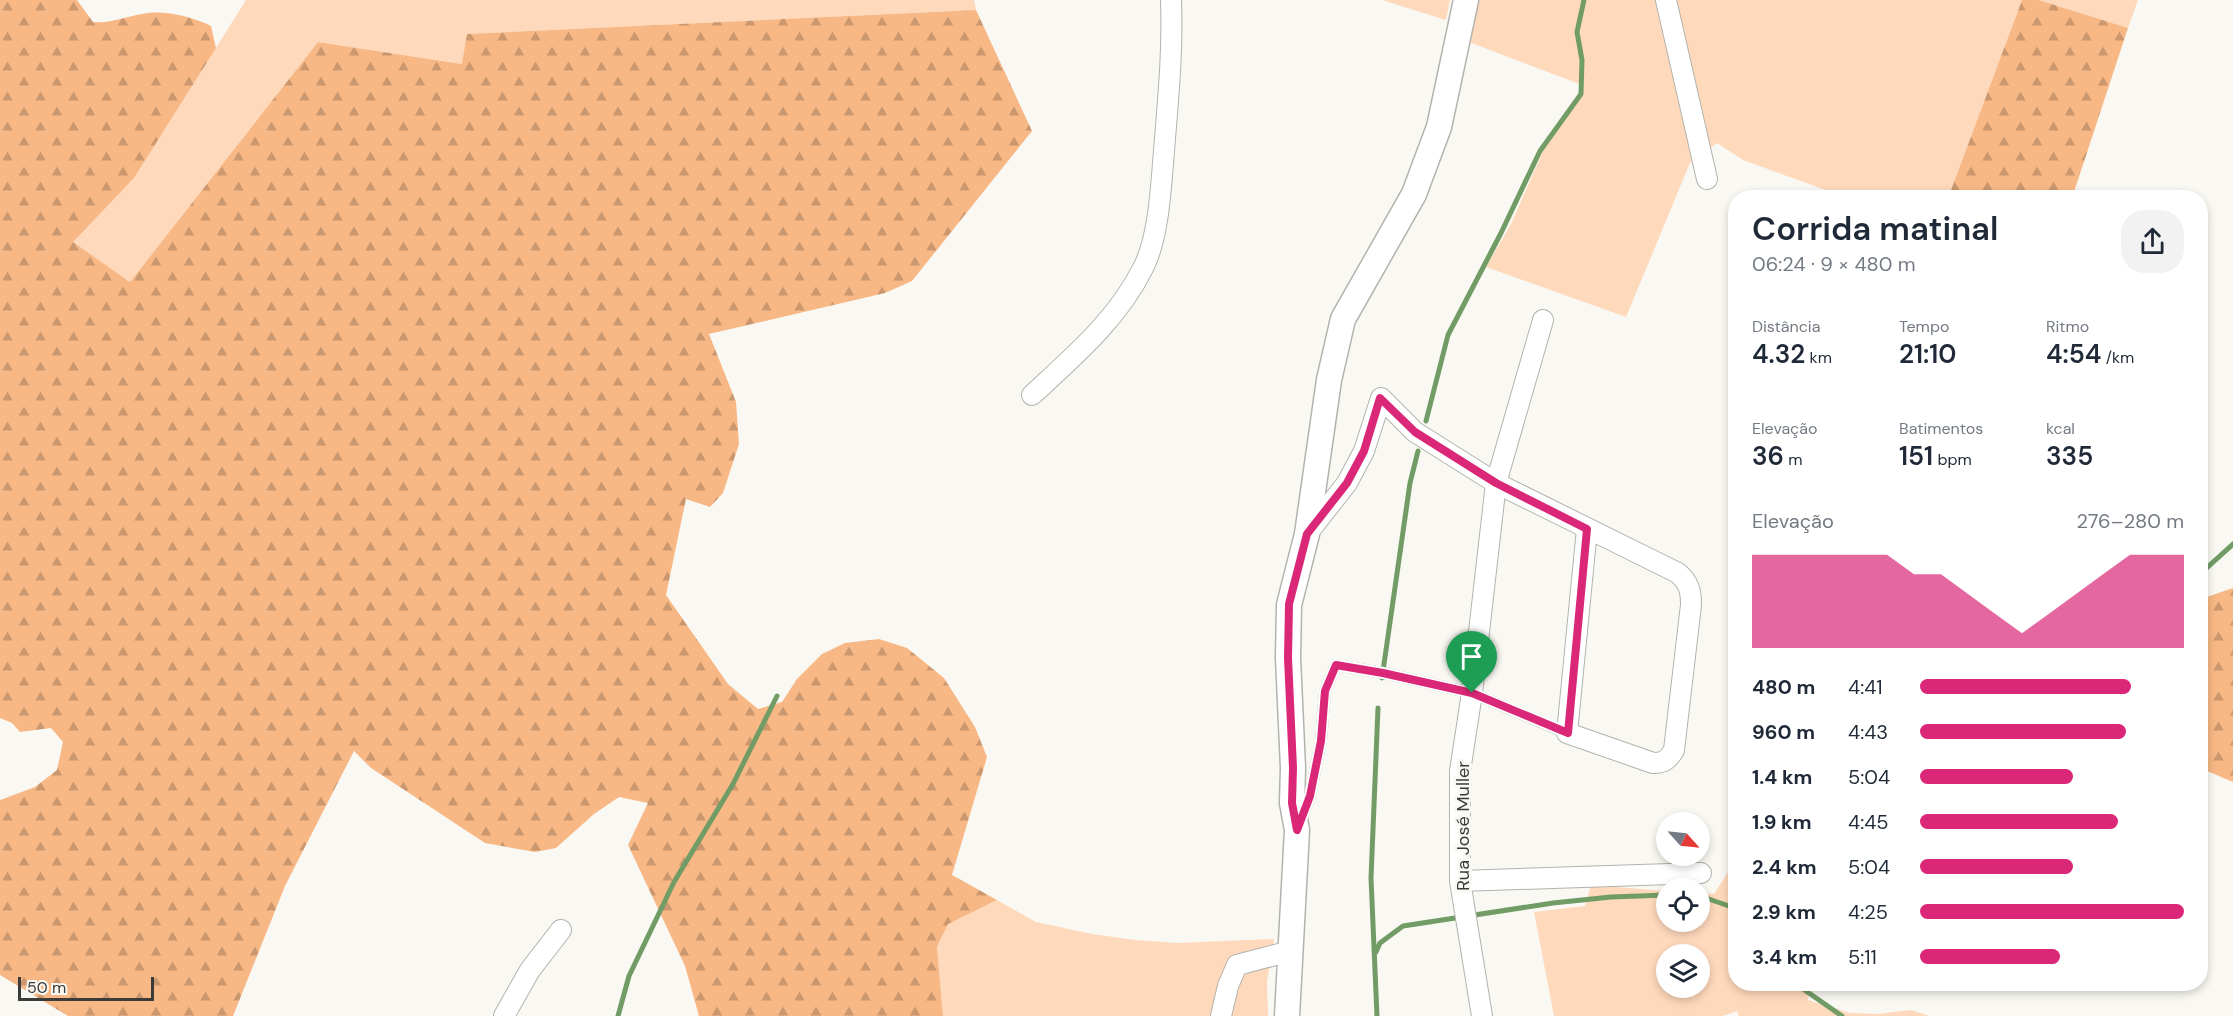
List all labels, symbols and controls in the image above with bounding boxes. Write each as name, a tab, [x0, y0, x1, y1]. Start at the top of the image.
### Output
text: Corrida matinal	[1752, 207, 1998, 250]
button: share	[2121, 210, 2184, 273]
text: 06:24 · 9 × 480 m	[1752, 251, 1916, 277]
text: Distância	[1752, 316, 1820, 337]
text: Tempo	[1899, 316, 1949, 337]
text: Ritmo	[2046, 316, 2089, 337]
text: 4.32	[1752, 337, 1805, 371]
text: 21:10	[1899, 337, 1956, 371]
text: 4:54	[2046, 337, 2101, 371]
text: km	[1805, 347, 1832, 368]
text: /km	[2101, 347, 2134, 368]
text: Elevação	[1752, 418, 1817, 439]
text: Batimentos	[1899, 418, 1983, 439]
text: kcal	[2046, 418, 2075, 439]
text: 36	[1752, 439, 1784, 473]
text: 151	[1899, 439, 1933, 473]
text: 335	[2046, 439, 2093, 473]
text: m	[1784, 449, 1803, 470]
text: bpm	[1933, 449, 1972, 470]
text: Elevação	[1752, 508, 1834, 534]
text: 276–280 m	[2077, 508, 2184, 534]
pin	[1446, 631, 1497, 693]
icon: arrive	[1455, 640, 1488, 673]
text: 480 m	[1752, 674, 1815, 700]
text: 4:41	[1848, 674, 1883, 700]
text: 960 m	[1752, 719, 1815, 745]
text: 4:43	[1848, 719, 1888, 745]
street label: Rua José Muller	[1451, 761, 1475, 891]
text: 1.4 km	[1752, 764, 1812, 790]
text: 5:04	[1848, 764, 1890, 790]
text: 1.9 km	[1752, 809, 1812, 835]
text: 4:45	[1848, 809, 1889, 835]
north arrow	[1656, 812, 1710, 866]
map controls	[1656, 812, 1710, 998]
text: 2.4 km	[1752, 854, 1817, 880]
text: 5:04	[1848, 854, 1890, 880]
button: locate	[1656, 878, 1710, 932]
text: 2.9 km	[1752, 899, 1816, 925]
text: 4:25	[1848, 899, 1888, 925]
button: layers	[1656, 944, 1710, 998]
text: 3.4 km	[1752, 944, 1817, 970]
text: 5:11	[1848, 944, 1877, 970]
scale bar	[18, 974, 154, 1002]
text: 50 m	[27, 977, 66, 998]

